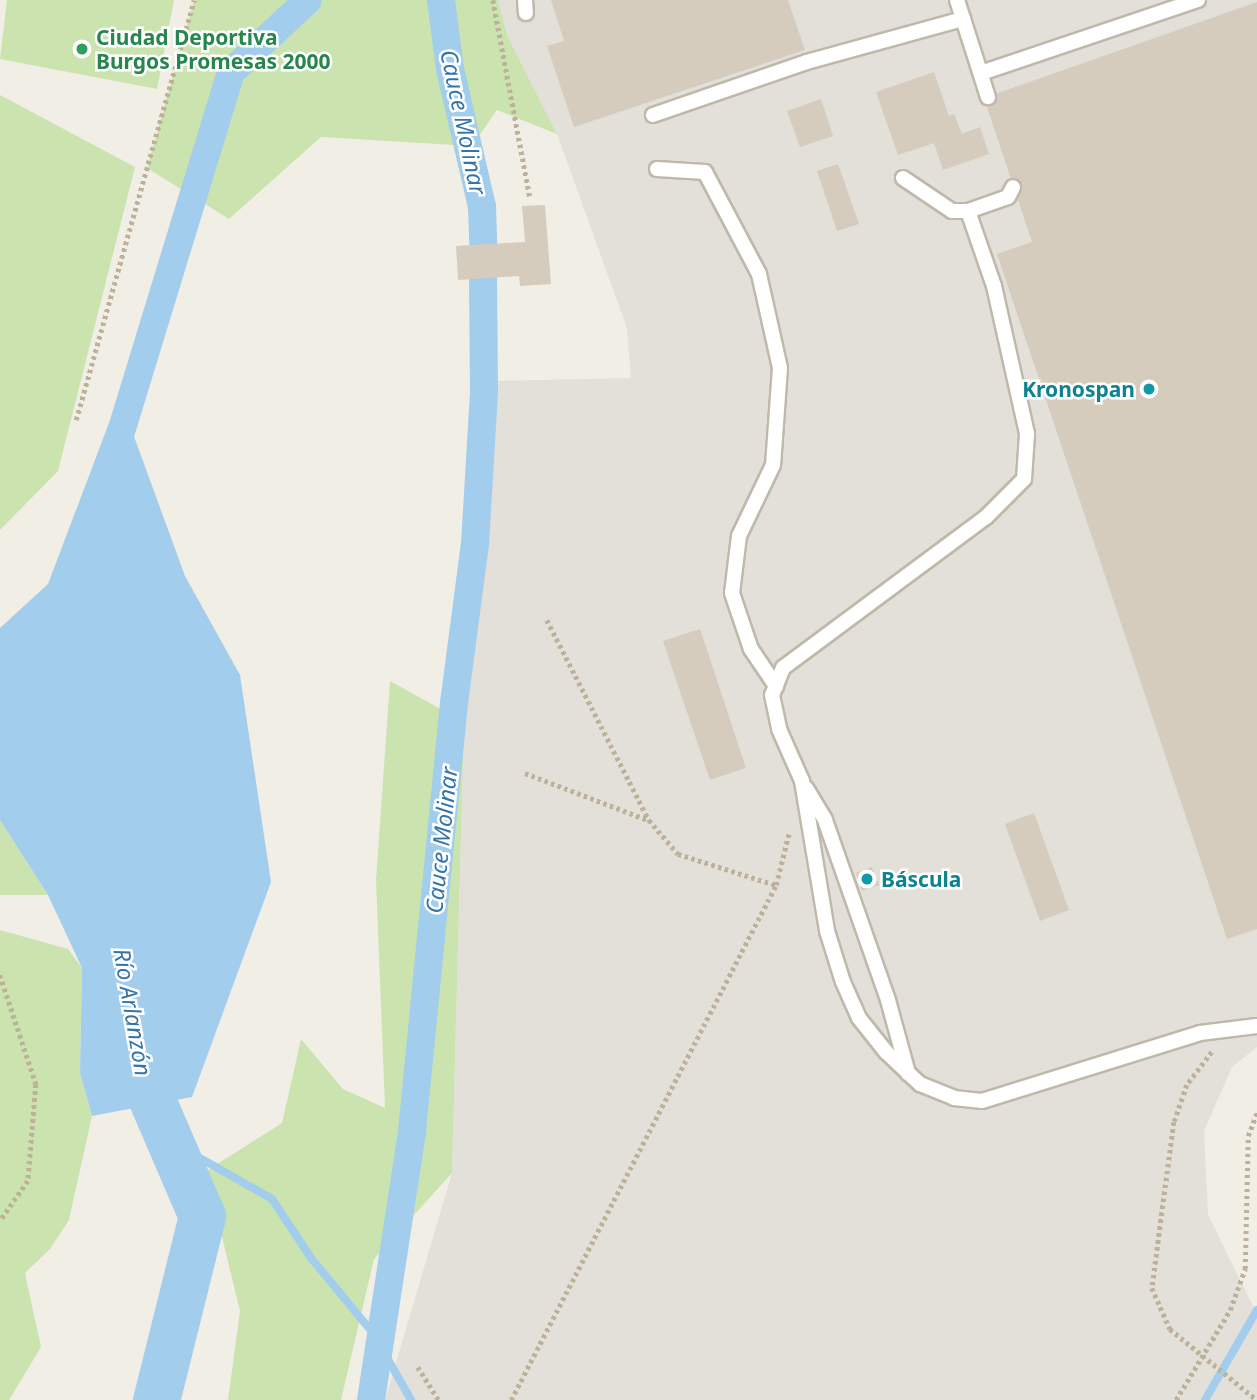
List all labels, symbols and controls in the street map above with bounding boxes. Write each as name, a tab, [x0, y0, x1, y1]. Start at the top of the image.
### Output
place label: Ciudad Deportiva Burgos Promesas 2000	[96, 24, 331, 74]
marker: Ciudad Deportiva Burgos Promesas 2000	[74, 41, 90, 57]
water label: Cauce Molinar	[435, 47, 493, 197]
place label: Kronospan	[1022, 376, 1135, 402]
marker: Kronospan	[1141, 381, 1157, 397]
water label: Cauce Molinar	[420, 765, 462, 915]
place label: Báscula	[881, 866, 961, 892]
marker: Báscula	[859, 871, 875, 887]
water label: Río Arlanzón	[108, 946, 158, 1078]

